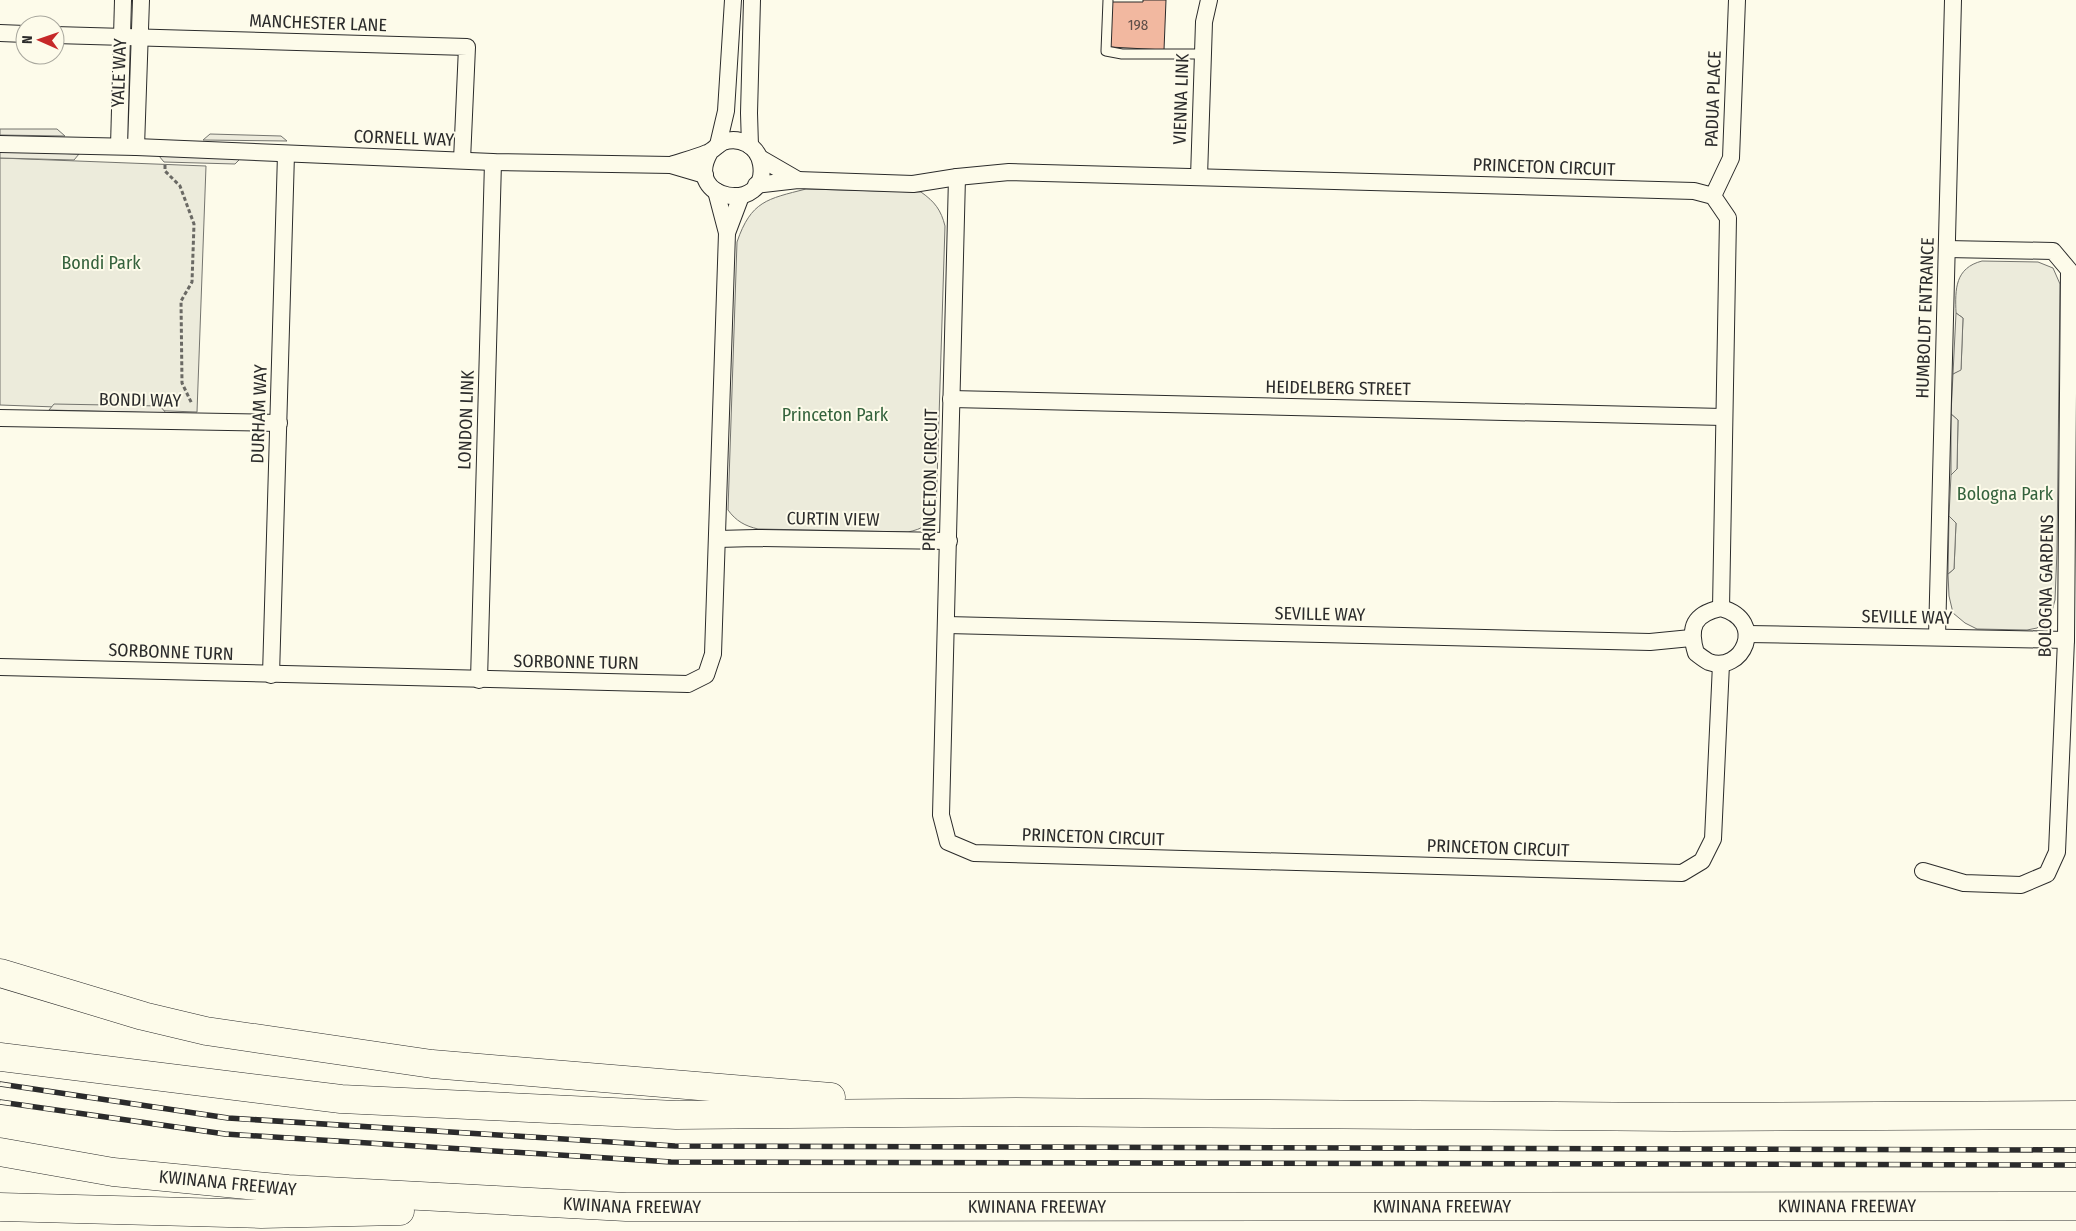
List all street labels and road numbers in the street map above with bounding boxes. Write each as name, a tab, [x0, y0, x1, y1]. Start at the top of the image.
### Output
street label: MANCHESTER LANE	[249, 10, 387, 36]
street label: YALE WAY	[107, 38, 131, 108]
street label: PADUA PLACE	[1700, 50, 1726, 148]
street label: VIENNA LINK	[1168, 53, 1194, 145]
street label: CORNELL WAY	[353, 125, 455, 151]
street label: PRINCETON CIRCUIT	[1472, 154, 1616, 181]
street label: HUMBOLDT ENTRANCE	[1911, 237, 1939, 399]
street label: DURHAM WAY	[246, 364, 272, 464]
street label: LONDON LINK	[453, 369, 479, 470]
street label: HEIDELBERG STREET	[1265, 376, 1411, 400]
street label: BONDI WAY	[99, 388, 181, 412]
street label: PRINCETON CIRCUIT	[918, 408, 942, 552]
street label: CURTIN VIEW	[786, 507, 880, 531]
street label: BOLOGNA GARDENS	[2034, 514, 2058, 658]
street label: SEVILLE WAY	[1274, 602, 1366, 626]
street label: SEVILLE WAY	[1861, 605, 1953, 629]
street label: SORBONNE TURN	[108, 639, 234, 665]
street label: SORBONNE TURN	[513, 650, 639, 674]
street label: PRINCETON CIRCUIT	[1021, 824, 1165, 851]
street label: PRINCETON CIRCUIT	[1426, 835, 1570, 862]
street label: KWINANA FREEWAY	[158, 1166, 297, 1200]
street label: KWINANA FREEWAY	[562, 1193, 701, 1218]
street label: KWINANA FREEWAY	[1373, 1195, 1511, 1217]
street label: KWINANA FREEWAY	[1778, 1195, 1916, 1217]
street label: KWINANA FREEWAY	[968, 1196, 1106, 1218]

